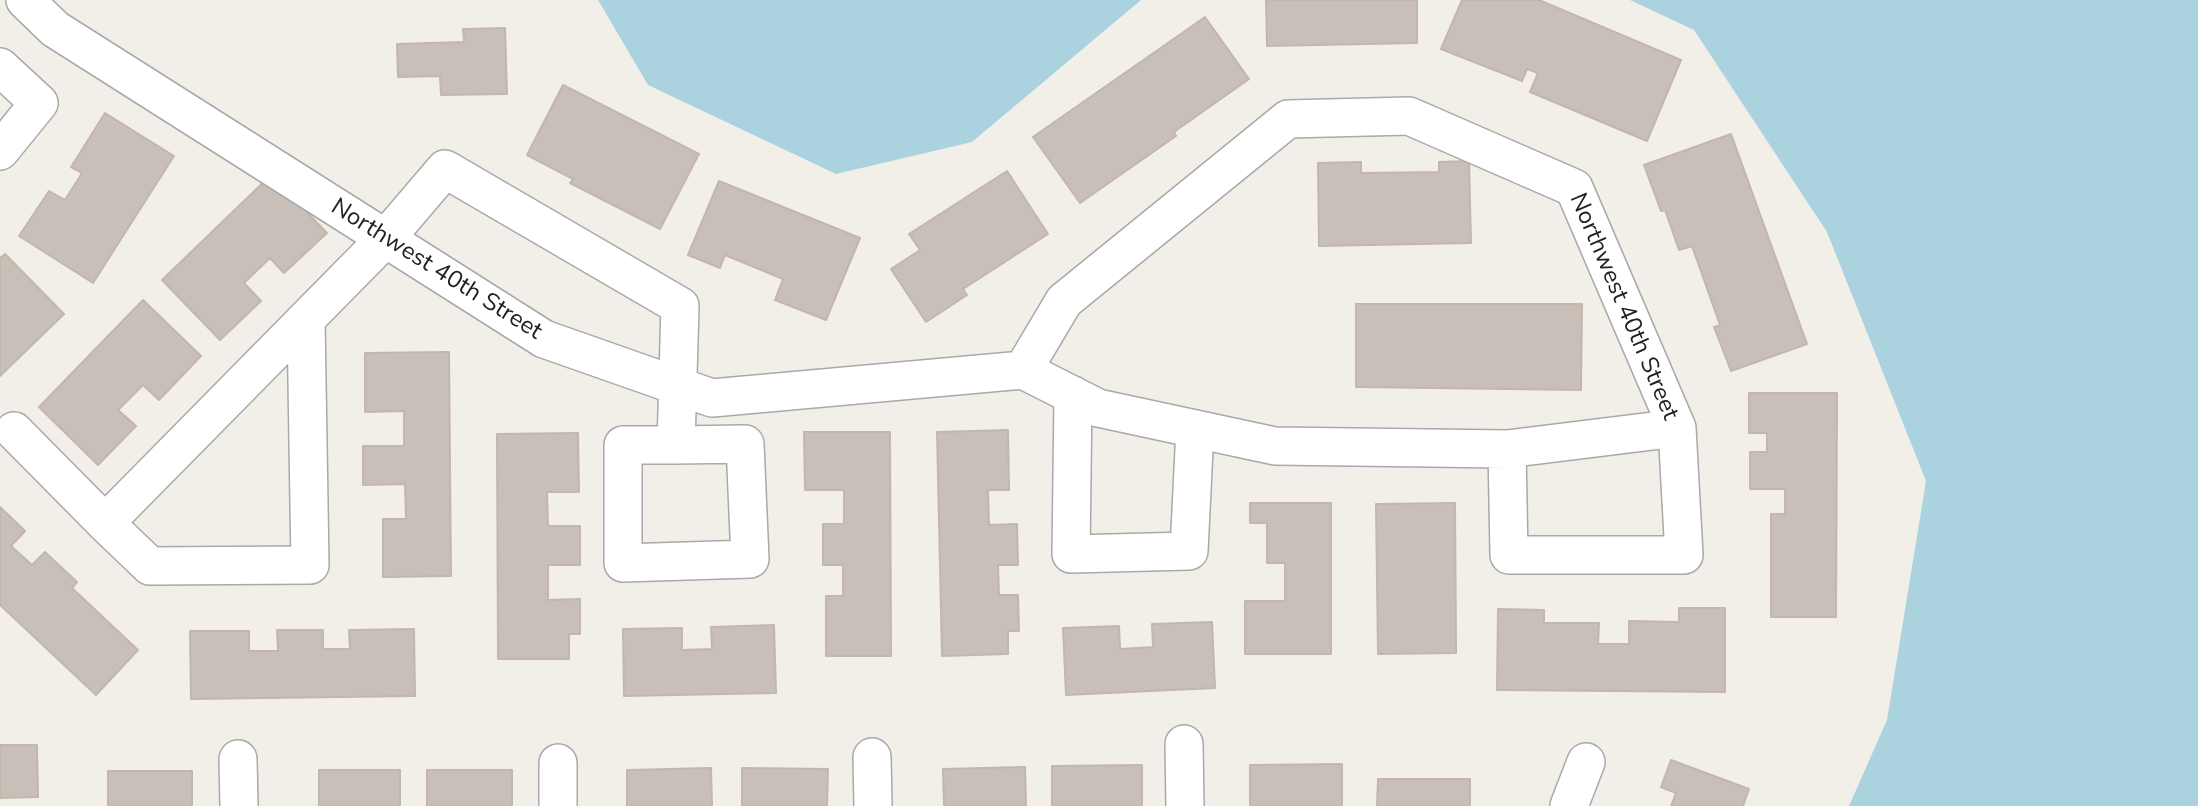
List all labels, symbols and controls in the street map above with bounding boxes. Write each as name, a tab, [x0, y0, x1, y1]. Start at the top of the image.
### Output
street label: Northwest 40th Street	[1562, 189, 1684, 425]
street label: Northwest 40th Street	[325, 193, 547, 347]

